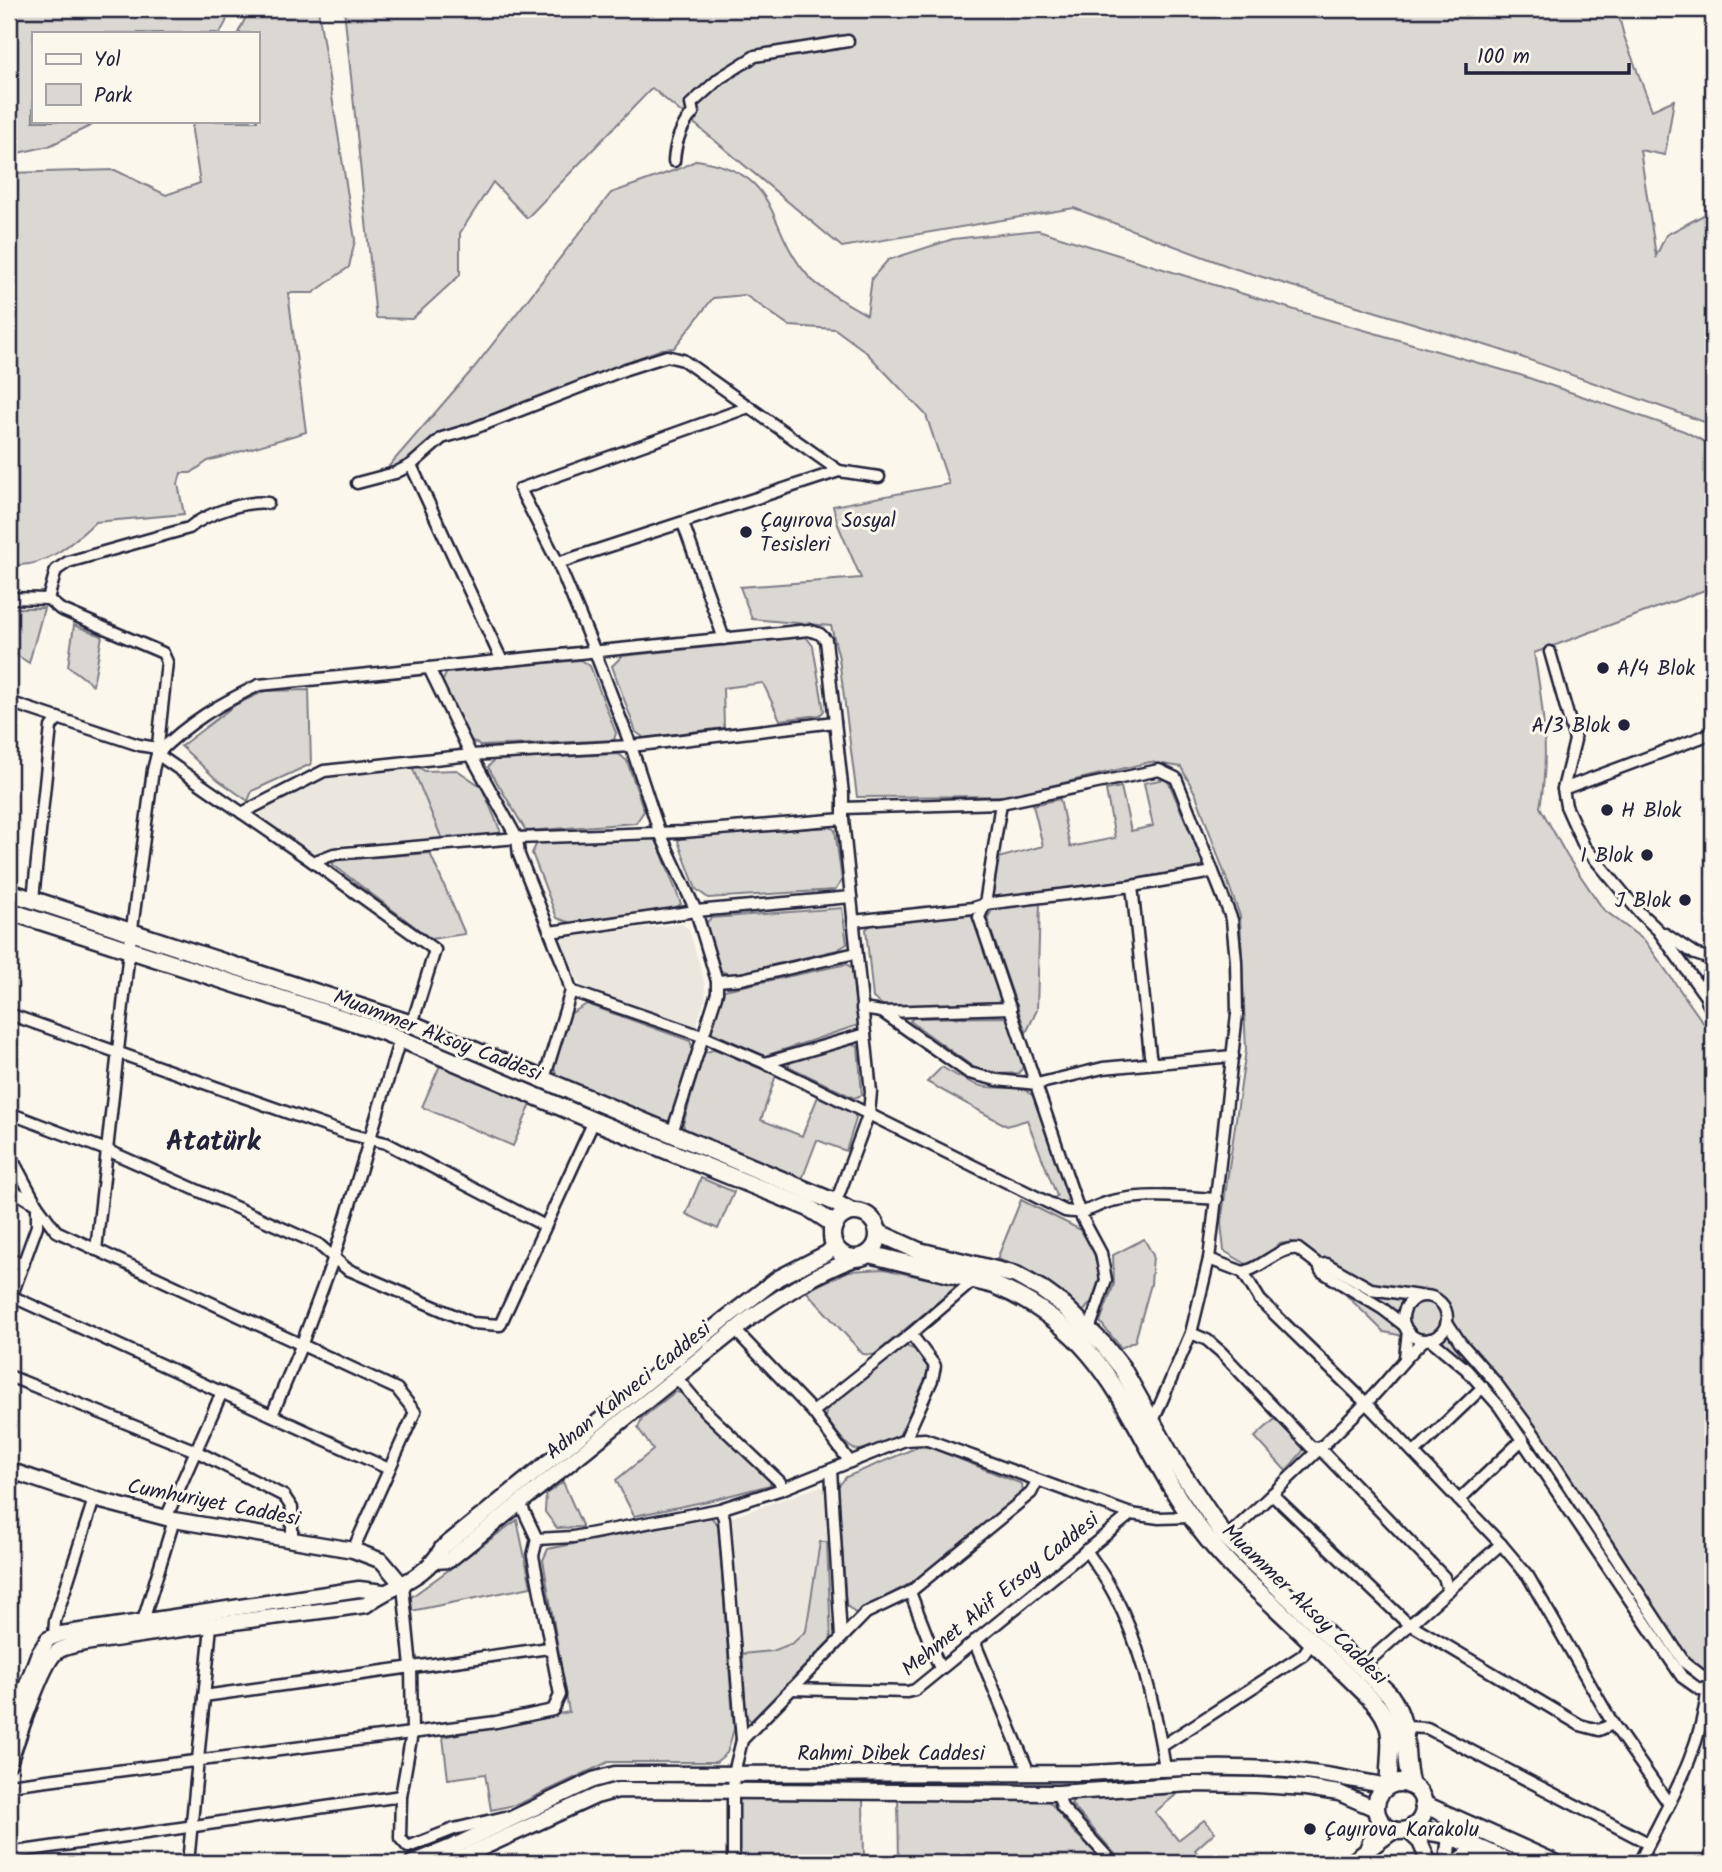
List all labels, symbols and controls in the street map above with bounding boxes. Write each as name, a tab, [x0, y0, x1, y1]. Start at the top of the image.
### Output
legend	[32, 32, 259, 122]
scale bar	[1466, 32, 1629, 76]
text: 100 m	[1477, 41, 1530, 74]
text: Yol	[94, 44, 121, 77]
text: Park	[94, 80, 132, 113]
place label: Çayırova Sosyal Tesisleri	[760, 505, 896, 562]
marker: Çayırova Sosyal Tesisleri	[738, 524, 754, 540]
place label: A/4 Blok	[1617, 653, 1695, 686]
marker: A/4 Blok	[1595, 660, 1611, 676]
place label: A/3 Blok	[1532, 710, 1610, 743]
marker: A/3 Blok	[1616, 717, 1632, 733]
place label: H Blok	[1621, 795, 1682, 828]
marker: H Blok	[1599, 802, 1615, 818]
place label: I Blok	[1580, 840, 1633, 873]
marker: I Blok	[1639, 847, 1655, 863]
place label: J Blok	[1615, 885, 1671, 918]
marker: J Blok	[1677, 892, 1693, 908]
street label: Muammer Aksoy Caddesi	[328, 981, 547, 1092]
district label: Atatürk	[166, 1120, 261, 1165]
street label: Adnan Kahveci Caddesi	[539, 1313, 720, 1469]
street label: Cumhuriyet Caddesi	[125, 1471, 304, 1537]
street label: Mehmet Akif Ersoy Caddesi	[895, 1504, 1108, 1686]
street label: Muammer Aksoy Caddesi	[1213, 1516, 1396, 1694]
street label: Rahmi Dibek Caddesi	[797, 1738, 986, 1771]
place label: Çayırova Karakolu	[1324, 1814, 1479, 1847]
marker: Çayırova Karakolu	[1302, 1821, 1318, 1837]

